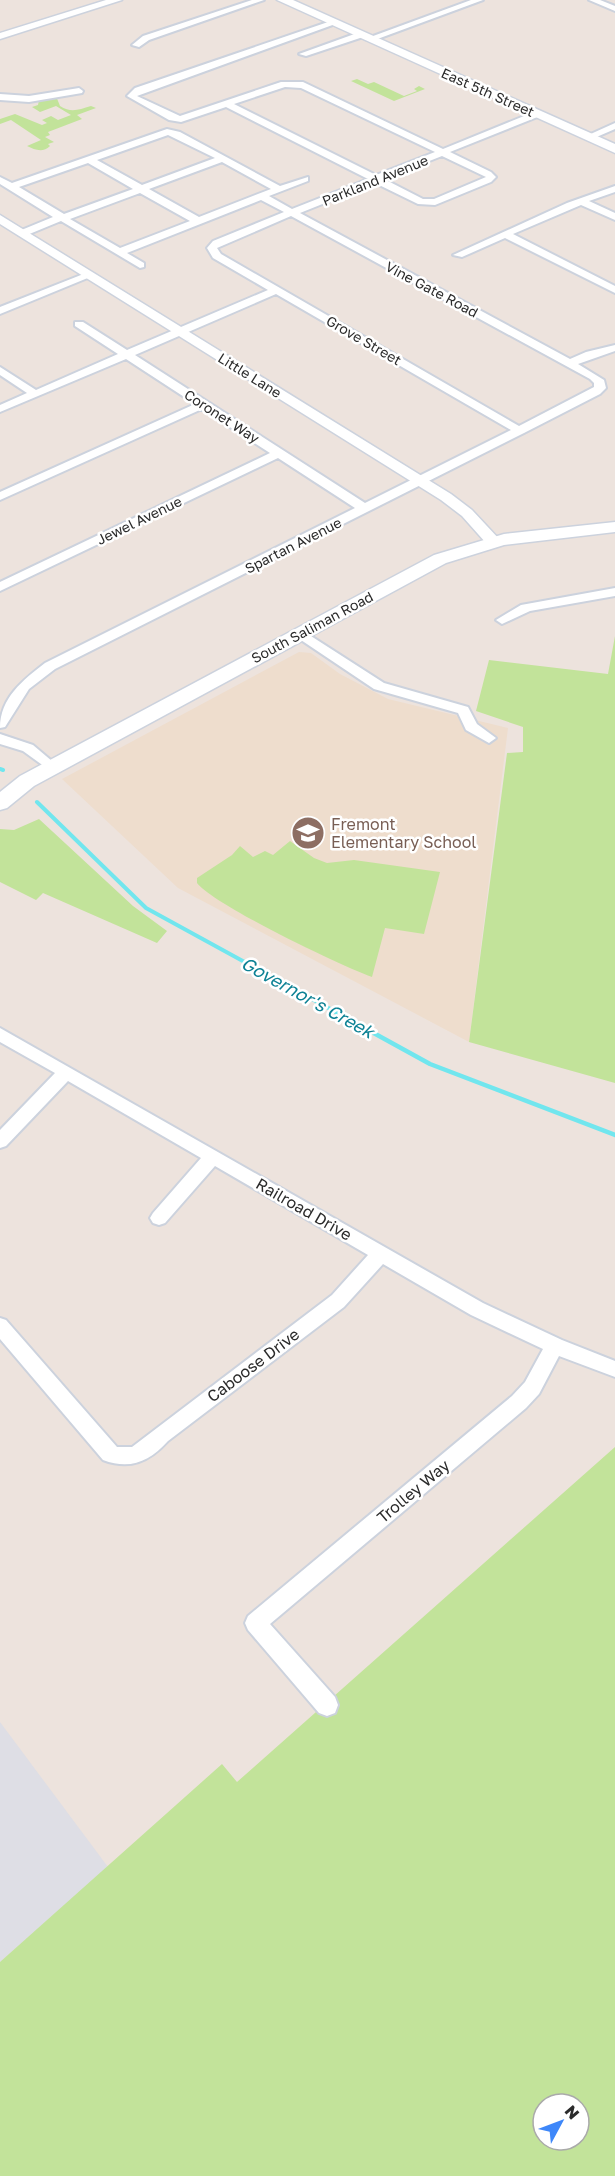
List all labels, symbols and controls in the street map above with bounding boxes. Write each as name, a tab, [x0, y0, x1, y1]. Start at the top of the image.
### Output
street label: East 5th Street	[439, 64, 537, 120]
street label: Parkland Avenue	[320, 151, 430, 209]
street label: Vine Gate Road	[383, 257, 481, 321]
street label: Grove Street	[323, 312, 405, 368]
street label: Little Lane	[215, 349, 285, 401]
street label: Coronet Way	[181, 385, 263, 447]
street label: Jewel Avenue	[94, 492, 184, 548]
street label: Spartan Avenue	[242, 513, 344, 577]
street label: South Saliman Road	[248, 588, 376, 666]
place label: Fremont Elementary School	[331, 814, 476, 852]
school or university icon: Fremont Elementary School	[290, 815, 326, 851]
water label: Governor's Creek	[238, 951, 380, 1043]
street label: Railroad Drive	[252, 1173, 356, 1245]
street label: Caboose Drive	[203, 1324, 303, 1406]
street label: Trolley Way	[373, 1455, 453, 1527]
north arrow	[531, 2092, 591, 2152]
text: N	[561, 2101, 584, 2123]

